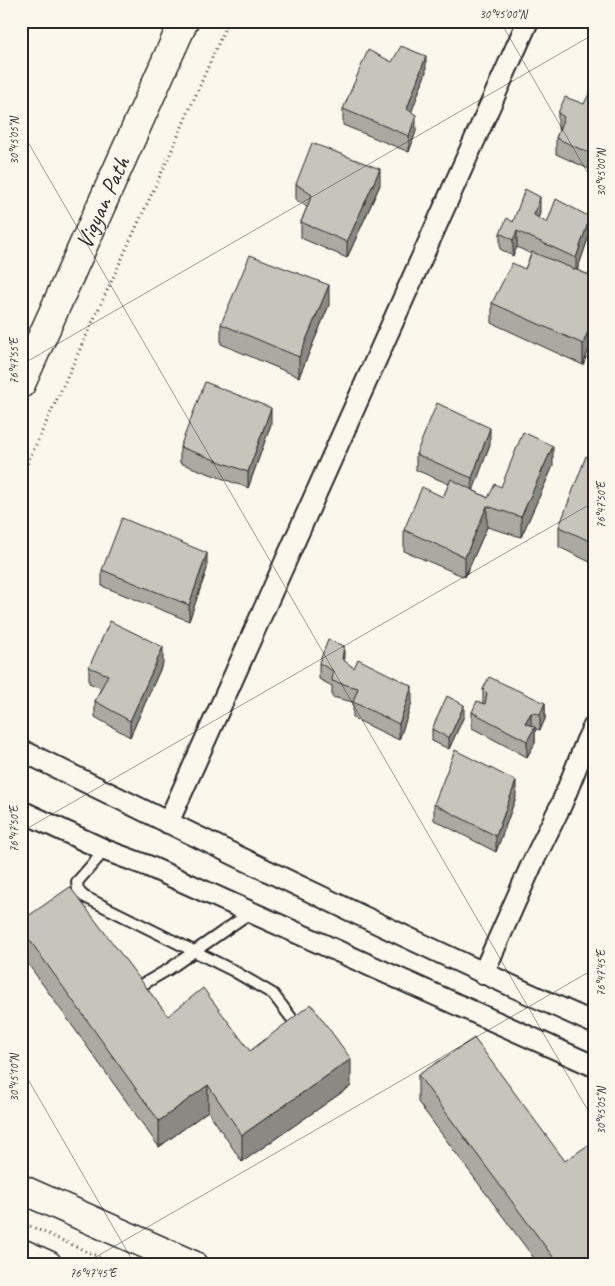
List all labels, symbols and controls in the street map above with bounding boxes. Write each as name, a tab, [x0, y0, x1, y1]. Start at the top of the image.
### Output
text: 30°45'00"N	[479, 6, 528, 22]
text: 30°45'05"N	[6, 116, 22, 165]
text: 30°45'00"N	[593, 148, 609, 197]
street label: Vigyan Path	[69, 151, 137, 253]
text: 76°47'55"E	[6, 336, 22, 384]
text: 76°47'50"E	[593, 480, 609, 528]
text: 76°47'50"E	[6, 804, 22, 852]
text: 76°47'45"E	[593, 948, 609, 996]
text: 30°45'10"N	[6, 1053, 22, 1102]
text: 30°45'05"N	[593, 1086, 609, 1135]
text: 76°47'45"E	[70, 1265, 118, 1281]

